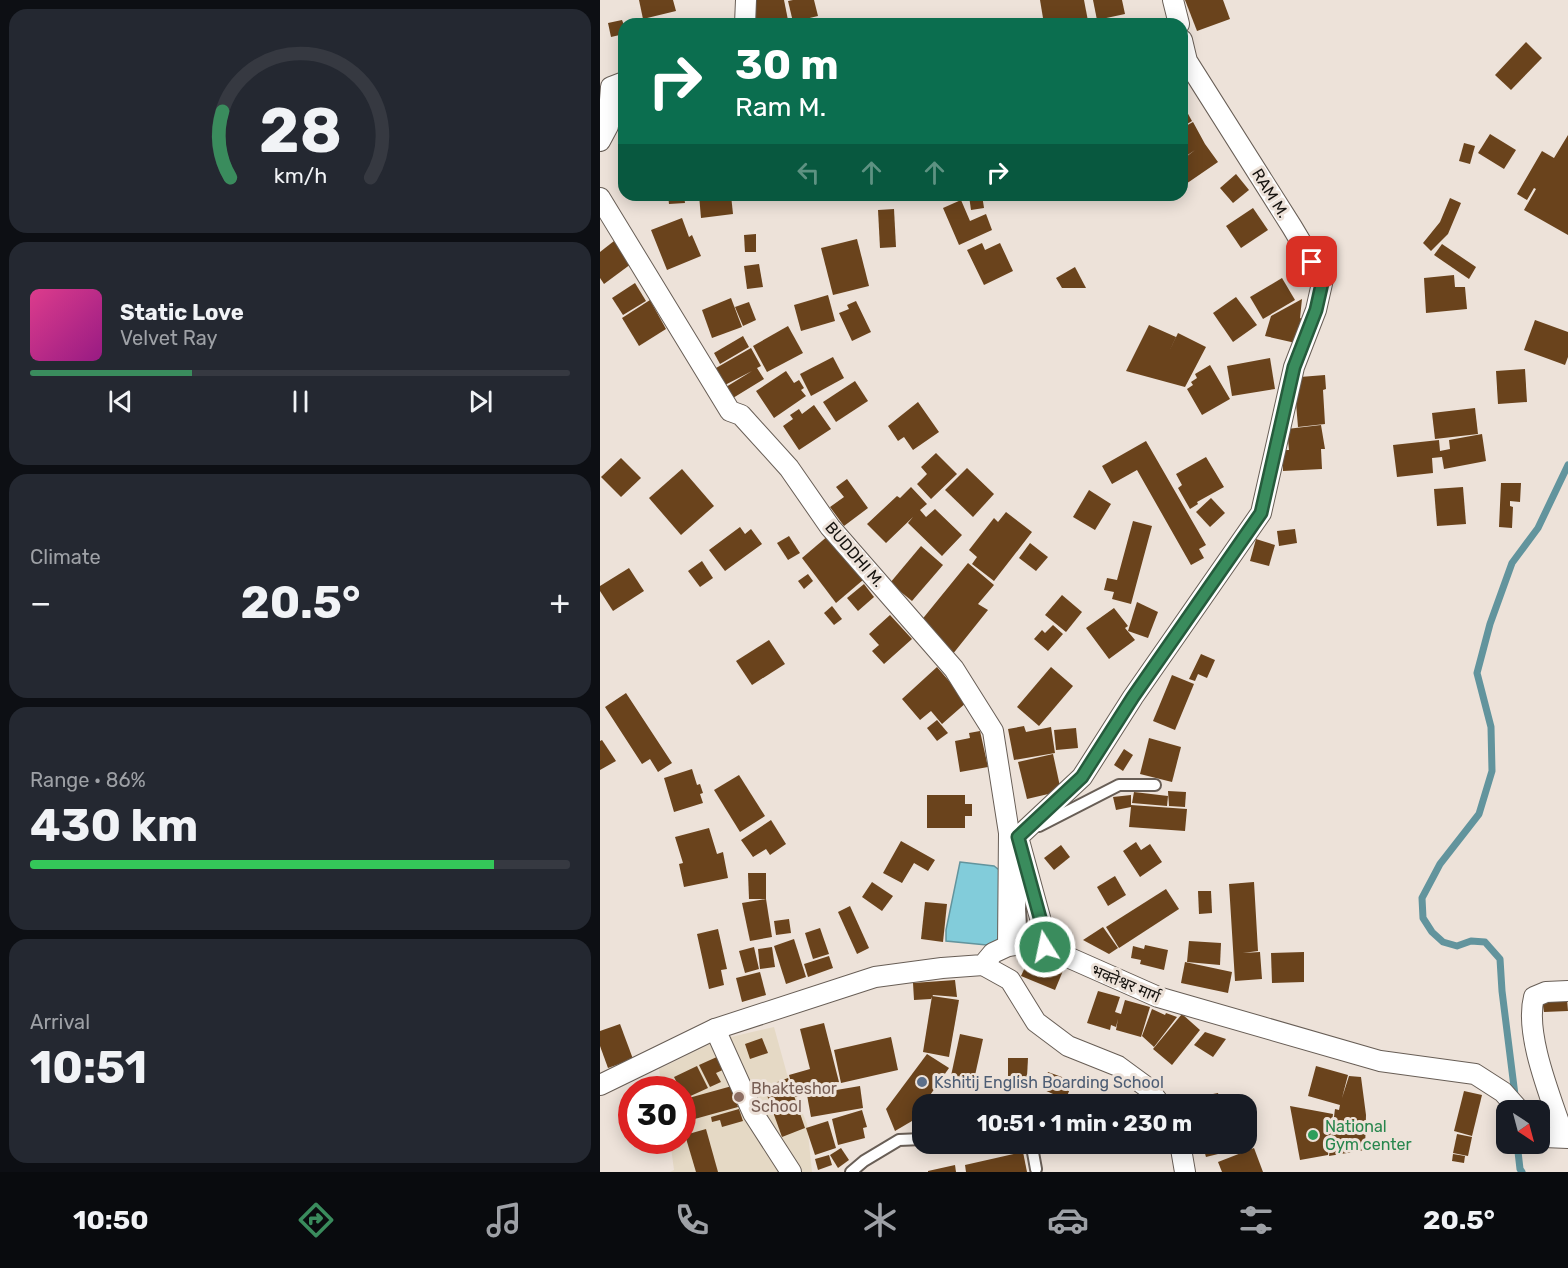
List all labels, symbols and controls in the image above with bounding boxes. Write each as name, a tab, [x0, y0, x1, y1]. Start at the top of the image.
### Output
text: 30 m	[735, 40, 839, 90]
icon: right	[636, 42, 714, 120]
text: Ram M.	[735, 91, 826, 123]
text: 28	[259, 94, 341, 168]
icon: left	[792, 156, 825, 189]
icon: ahead	[855, 156, 888, 189]
icon: ahead	[918, 156, 951, 189]
icon: right	[981, 156, 1014, 189]
text: km/h	[273, 163, 327, 188]
street label: RAM M.	[1248, 165, 1293, 221]
pin	[1286, 236, 1337, 287]
icon: arrive	[1295, 245, 1328, 278]
text: Static Love	[120, 299, 244, 326]
text: Velvet Ray	[120, 326, 218, 350]
icon: previous	[104, 385, 137, 418]
icon: pause	[284, 385, 317, 418]
icon: next	[464, 385, 497, 418]
street label: BUDDHI M.	[821, 518, 888, 591]
text: Climate	[30, 545, 101, 569]
text: 20.5°	[241, 576, 360, 629]
text: −	[30, 583, 51, 622]
text: +	[549, 583, 570, 622]
text: Range · 86%	[30, 768, 146, 792]
text: 430 km	[30, 799, 198, 852]
position arrow	[1013, 915, 1077, 979]
street label: भक्तेश्वर मार्ग	[1088, 960, 1164, 1007]
text: Arrival	[30, 1010, 90, 1034]
text: 10:51	[30, 1041, 147, 1094]
place label: Kshitij English Boarding School	[934, 1073, 1164, 1092]
marker: Kshitij English Boarding School	[915, 1075, 929, 1089]
speed limit sign: 30	[618, 1076, 696, 1154]
place label: Bhakteshor School	[751, 1079, 837, 1116]
marker: Bhakteshor School	[732, 1090, 746, 1104]
north arrow	[1496, 1100, 1550, 1154]
map controls	[1496, 1100, 1550, 1154]
text: 10:51 · 1 min · 230 m	[977, 1110, 1192, 1137]
place label: National Gym center	[1325, 1117, 1412, 1154]
marker: National Gym center	[1306, 1128, 1320, 1142]
icon: directions	[295, 1199, 337, 1241]
icon: music	[483, 1199, 525, 1241]
icon: phone	[671, 1199, 713, 1241]
icon: climate	[859, 1199, 901, 1241]
icon: car	[1047, 1199, 1089, 1241]
icon: filters	[1235, 1199, 1277, 1241]
text: 10:50	[73, 1204, 149, 1236]
text: 20.5°	[1423, 1204, 1495, 1236]

